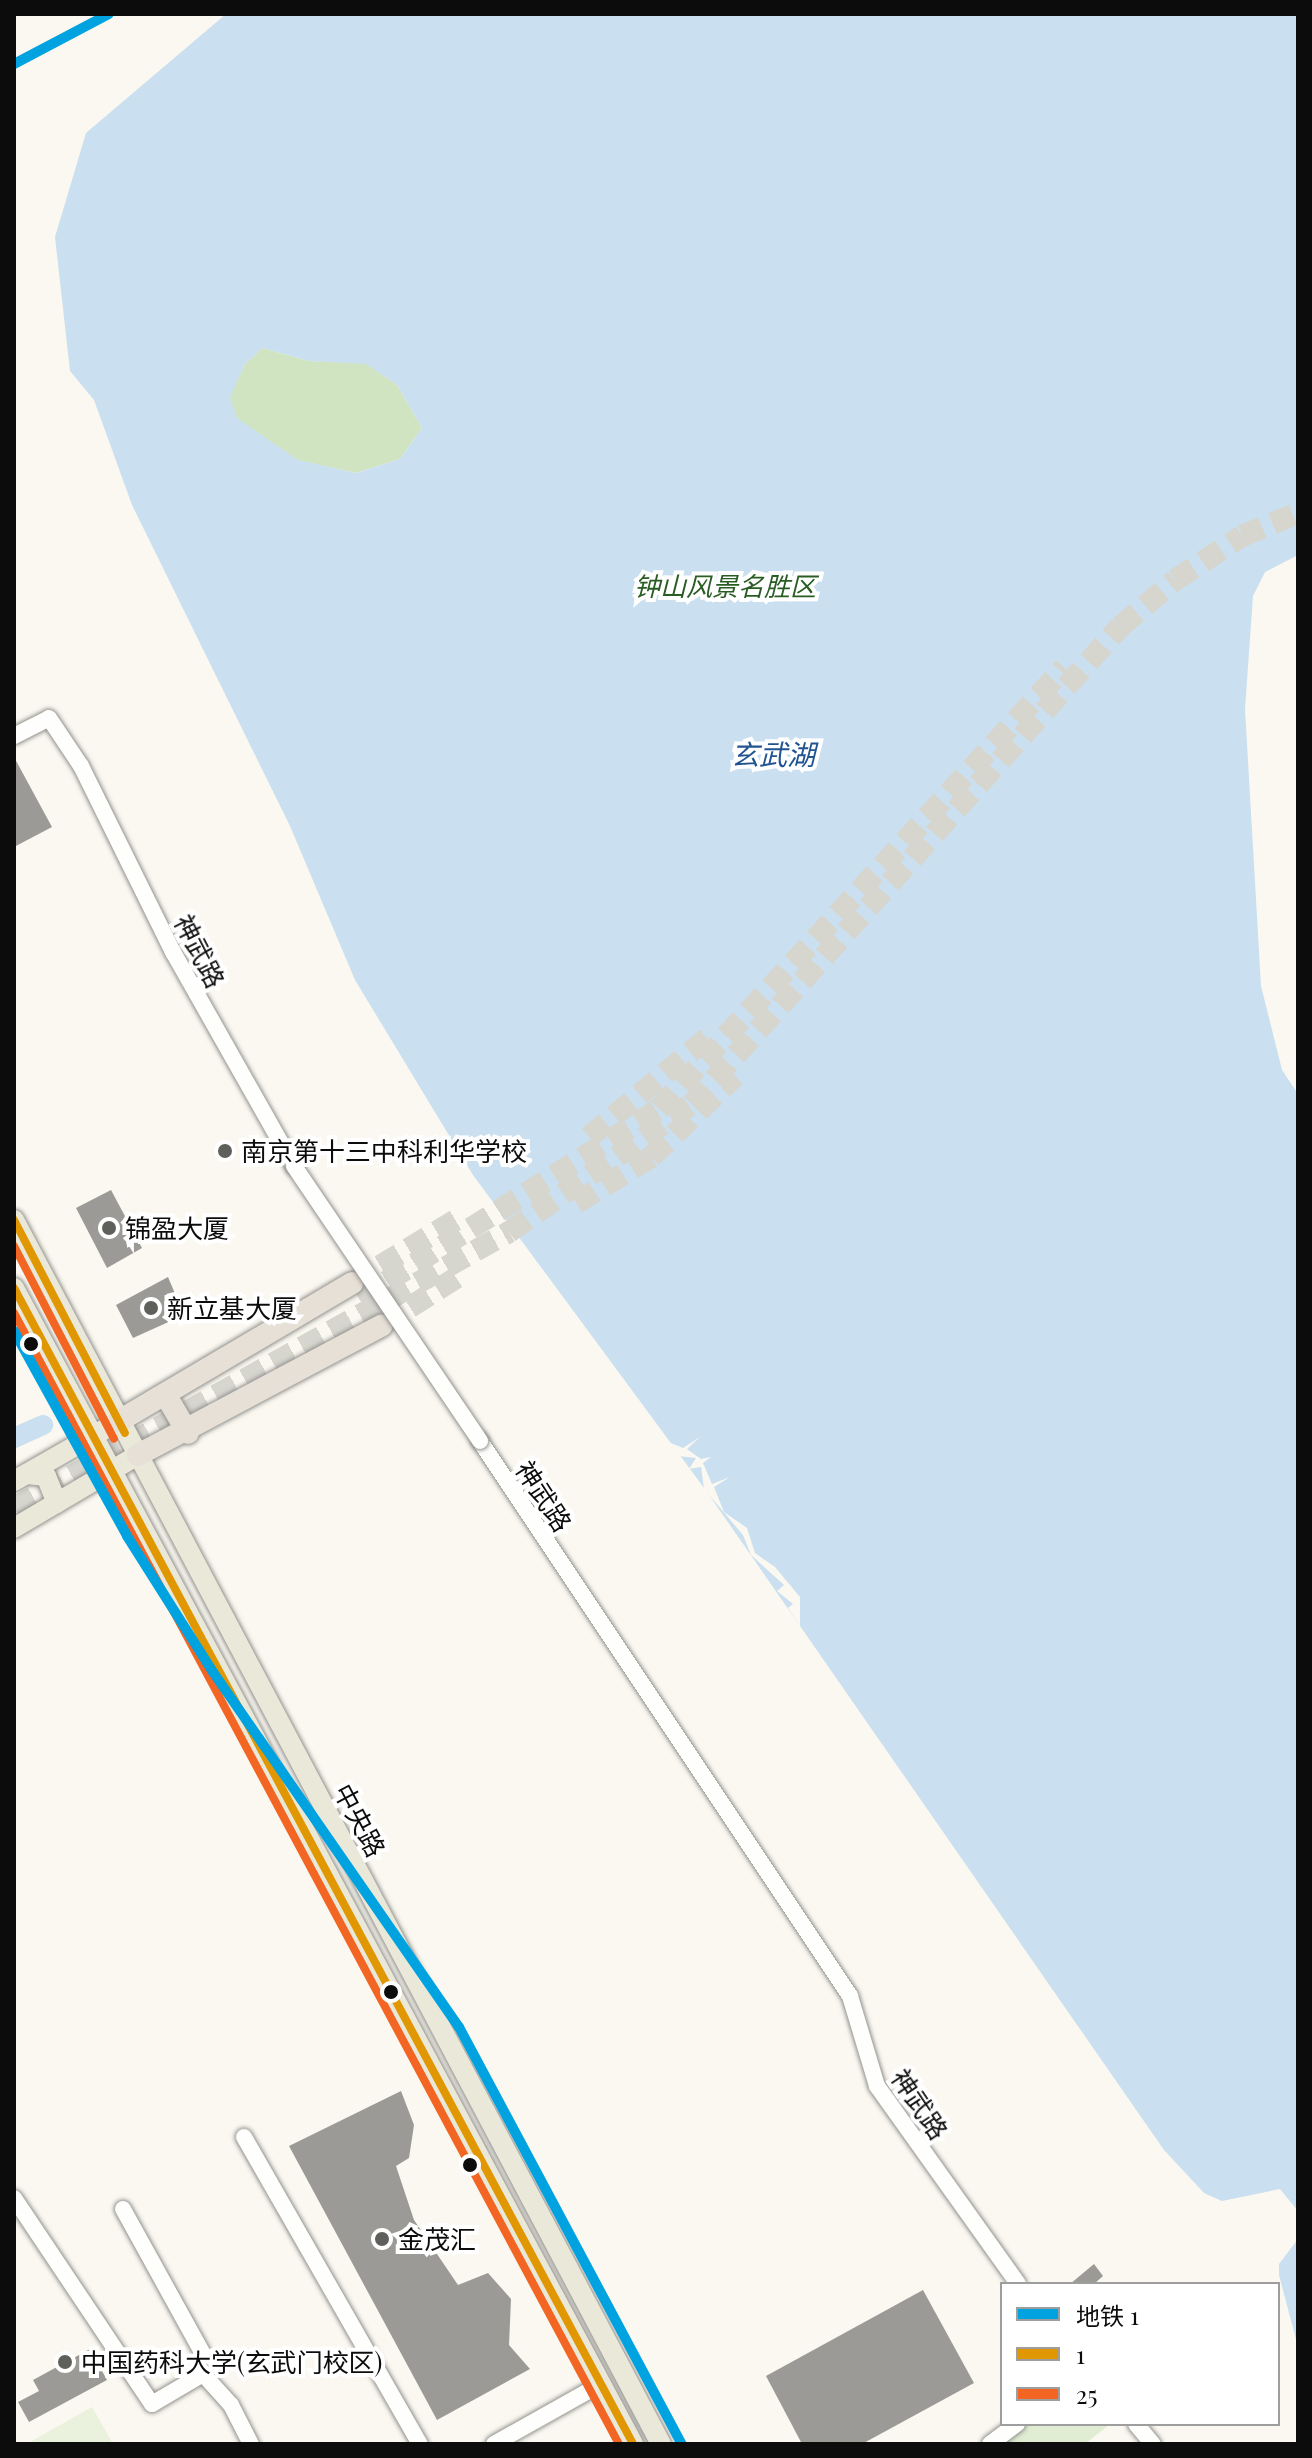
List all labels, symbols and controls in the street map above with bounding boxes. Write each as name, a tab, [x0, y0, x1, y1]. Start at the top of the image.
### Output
park label: 钟山风景名胜区	[634, 570, 816, 602]
water label: 玄武湖	[731, 737, 815, 771]
street label: 神武路	[168, 909, 232, 993]
place label: 南京第十三中科利华学校	[241, 1135, 527, 1167]
marker: 南京第十三中科利华学校	[216, 1142, 234, 1160]
place label: 锦盈大厦	[125, 1212, 229, 1244]
marker: 锦盈大厦	[100, 1219, 118, 1237]
place label: 新立基大厦	[167, 1292, 297, 1324]
marker: 新立基大厦	[142, 1299, 160, 1317]
unlabelled marker	[23, 1336, 39, 1352]
street label: 神武路	[510, 1455, 578, 1537]
street label: 中央路	[328, 1778, 392, 1862]
unlabelled marker	[383, 1984, 399, 2000]
street label: 神武路	[885, 2063, 955, 2145]
unlabelled marker	[462, 2157, 478, 2173]
place label: 金茂汇	[398, 2223, 476, 2255]
marker: 金茂汇	[373, 2230, 391, 2248]
legend	[1000, 2282, 1280, 2426]
text: 地铁 1	[1076, 2299, 1139, 2331]
text: 1	[1076, 2338, 1085, 2370]
place label: 中国药科大学(玄武门校区)	[81, 2346, 382, 2378]
marker: 中国药科大学(玄武门校区)	[56, 2353, 74, 2371]
text: 25	[1076, 2378, 1097, 2410]

